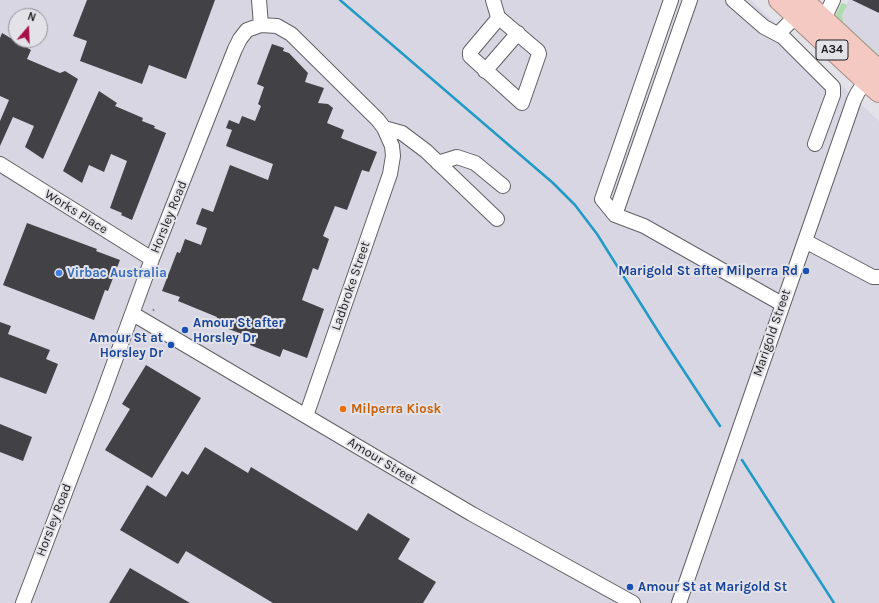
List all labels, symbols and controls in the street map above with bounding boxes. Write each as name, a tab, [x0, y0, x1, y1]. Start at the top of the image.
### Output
north arrow	[8, 8, 48, 48]
text: N	[26, 10, 38, 25]
road number: A34	[816, 40, 848, 60]
street label: Horsley Road	[147, 179, 191, 255]
street label: Works Place	[41, 186, 111, 238]
street label: Ladbroke Street	[328, 239, 374, 333]
place label: Marigold St after Milperra Rd	[618, 263, 798, 279]
place label: Virbac Australia	[67, 265, 167, 281]
marker: Marigold St after Milperra Rd	[801, 266, 811, 276]
marker: Virbac Australia	[54, 268, 64, 278]
street label: Marigold Street	[750, 287, 794, 379]
place label: Amour St after Horsley Dr	[193, 315, 284, 346]
marker: Amour St after Horsley Dr	[180, 325, 190, 335]
place label: Amour St at Horsley Dr	[89, 330, 163, 361]
marker: Amour St at Horsley Dr	[166, 340, 176, 350]
place label: Milperra Kiosk	[351, 401, 441, 417]
marker: Milperra Kiosk	[338, 404, 348, 414]
street label: Amour Street	[345, 434, 419, 488]
street label: Horsley Road	[33, 481, 75, 559]
place label: Amour St at Marigold St	[638, 579, 787, 595]
marker: Amour St at Marigold St	[625, 582, 635, 592]

